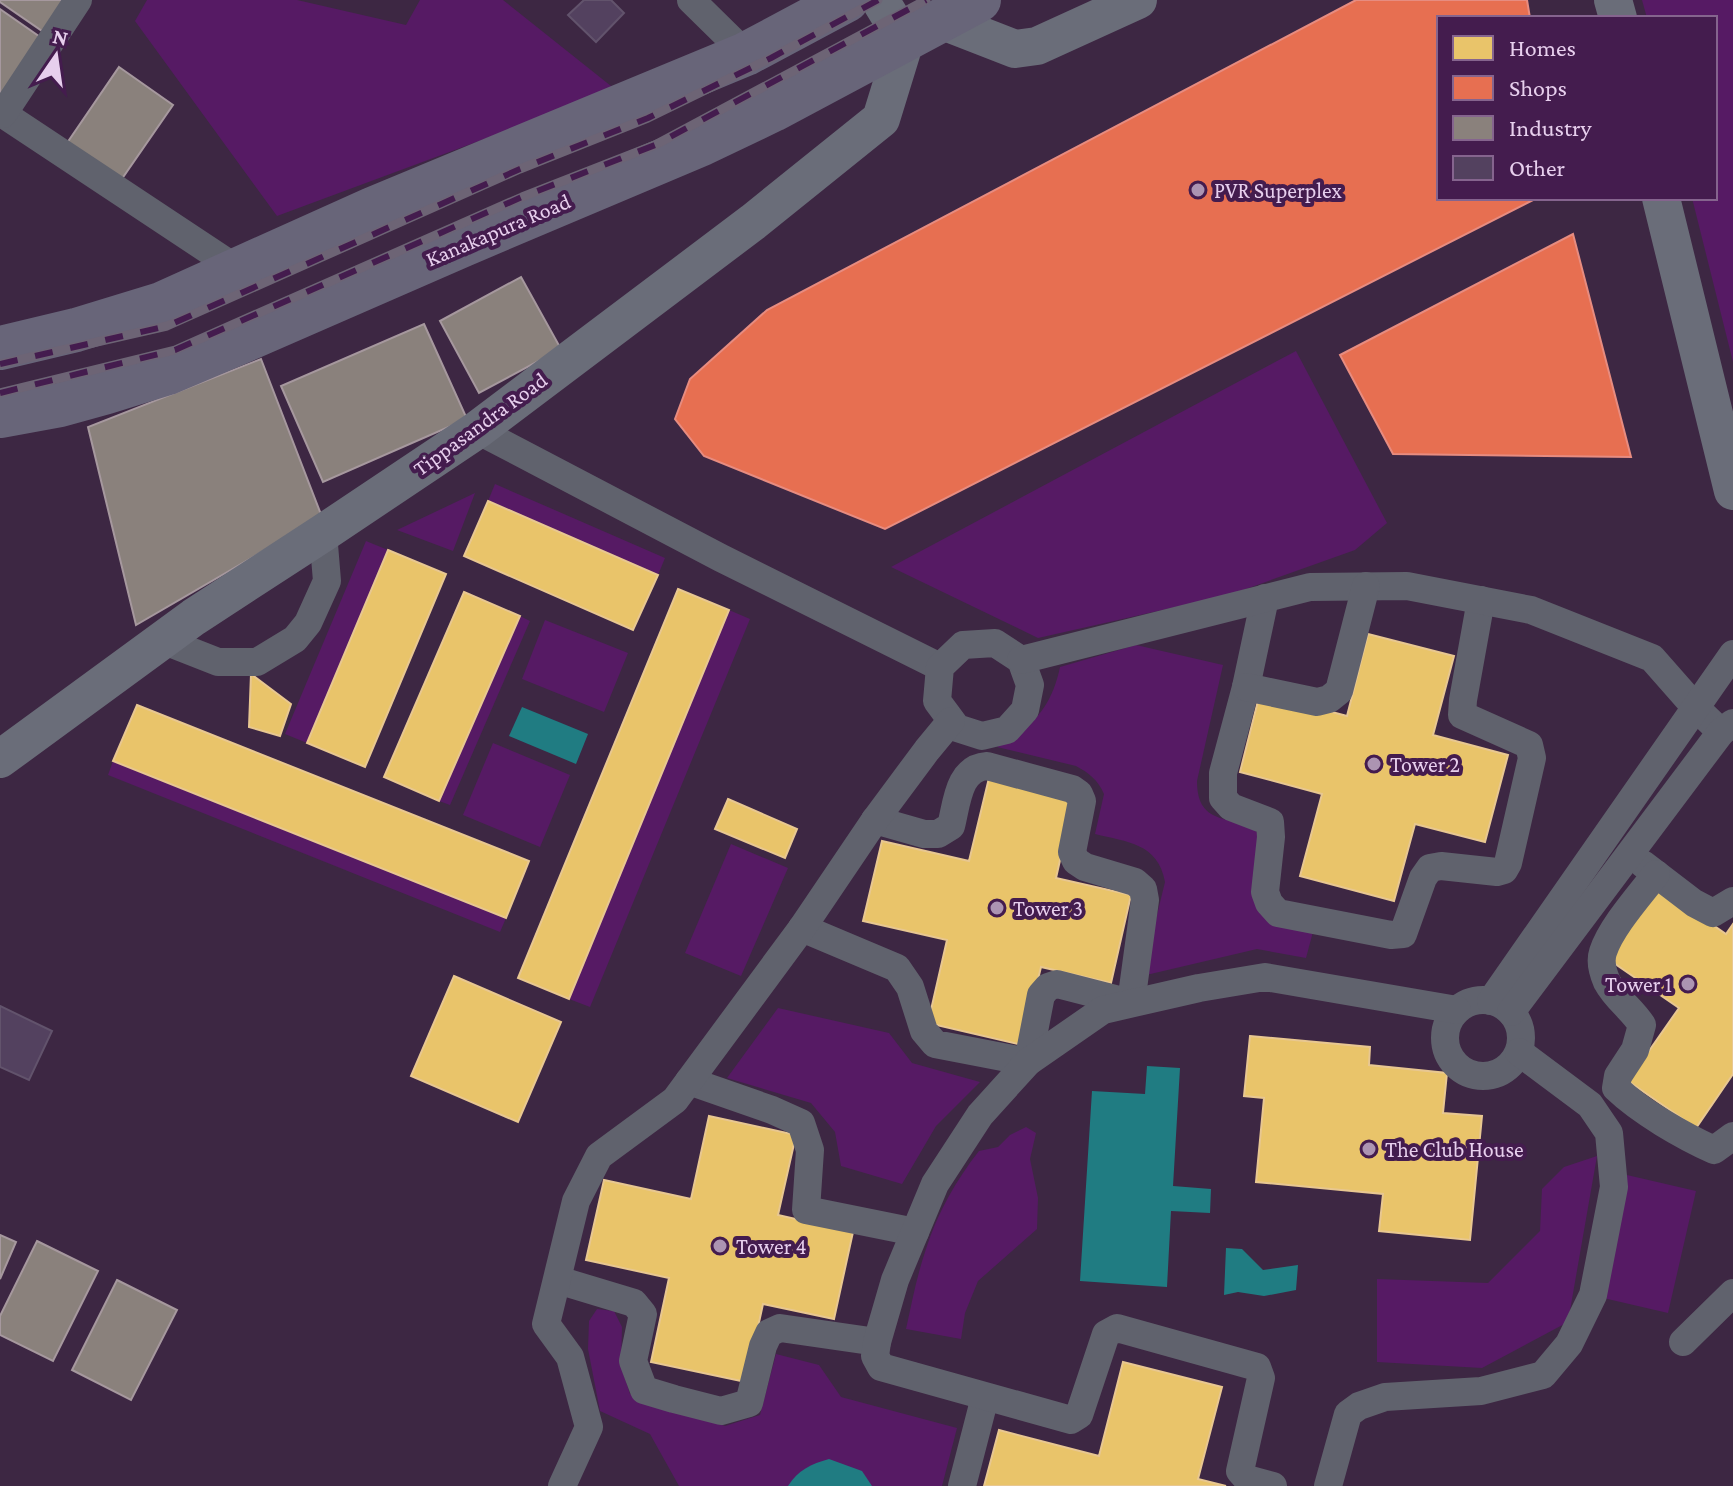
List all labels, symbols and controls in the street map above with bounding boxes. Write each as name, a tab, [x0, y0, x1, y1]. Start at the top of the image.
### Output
north arrow	[16, 16, 96, 96]
legend	[1437, 16, 1717, 200]
text: N	[50, 23, 71, 51]
text: Homes	[1509, 34, 1576, 61]
text: Shops	[1509, 74, 1567, 101]
text: Industry	[1509, 114, 1592, 141]
text: Other	[1509, 154, 1565, 181]
place label: PVR Superplex	[1214, 178, 1342, 203]
marker: PVR Superplex	[1189, 181, 1207, 199]
street label: Kanakapura Road	[422, 188, 574, 272]
street label: Tippasandra Road	[408, 367, 552, 481]
place label: Tower 2	[1390, 752, 1460, 777]
marker: Tower 2	[1365, 755, 1383, 773]
place label: Tower 3	[1013, 896, 1083, 921]
marker: Tower 3	[988, 899, 1006, 917]
place label: Tower 1	[1605, 972, 1672, 997]
marker: Tower 1	[1679, 975, 1697, 993]
place label: The Club House	[1385, 1137, 1524, 1162]
marker: The Club House	[1360, 1140, 1378, 1158]
place label: Tower 4	[736, 1234, 807, 1259]
marker: Tower 4	[711, 1237, 729, 1255]

